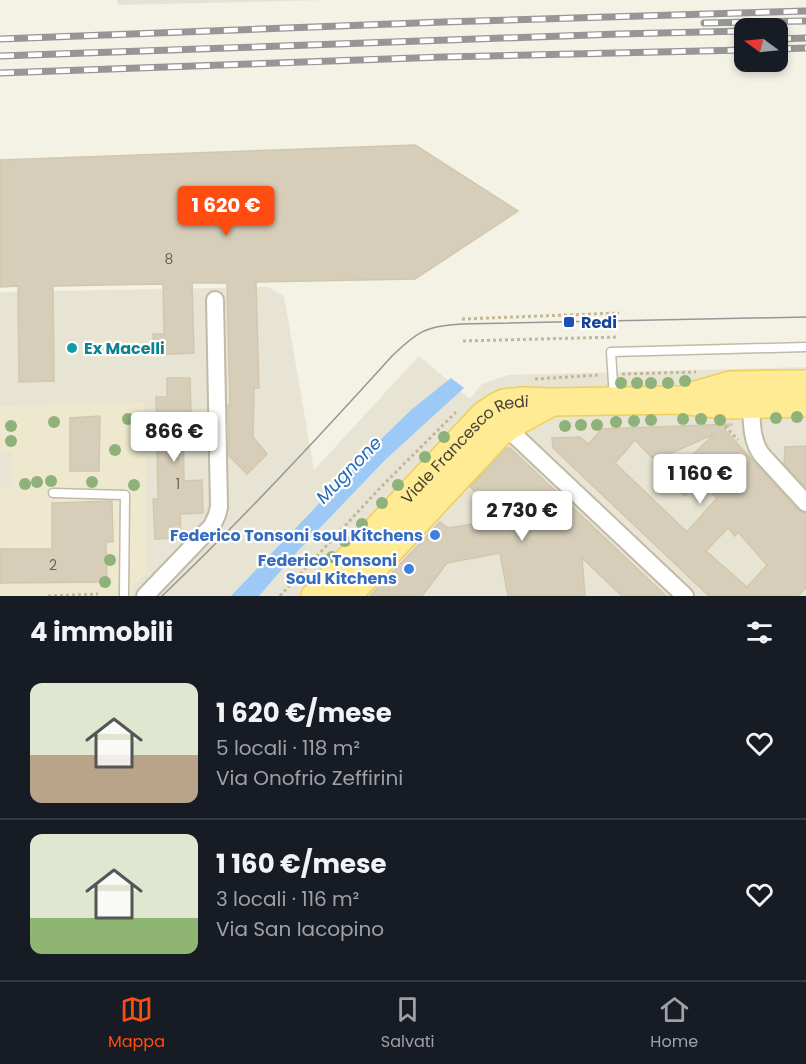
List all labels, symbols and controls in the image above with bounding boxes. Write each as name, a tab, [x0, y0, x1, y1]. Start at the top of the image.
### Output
north arrow	[734, 18, 788, 72]
map controls	[734, 18, 788, 72]
pin: 1 620 €	[171, 186, 281, 237]
text: 1 620 €	[191, 191, 261, 219]
house number: 8	[165, 249, 174, 269]
place label: Redi	[581, 311, 617, 334]
marker: Redi	[562, 315, 576, 329]
place label: Ex Macelli	[84, 337, 165, 360]
marker: Ex Macelli	[65, 341, 79, 355]
street label: Viale Francesco Redi	[396, 390, 529, 509]
pin: 866 €	[132, 412, 216, 463]
text: 866 €	[145, 417, 203, 445]
water label: Mugnone	[310, 430, 387, 509]
pin: 1 160 €	[645, 454, 755, 505]
text: 1 160 €	[667, 459, 733, 487]
house number: 1	[176, 474, 180, 494]
pin: 2 730 €	[467, 491, 577, 542]
text: 2 730 €	[486, 496, 558, 524]
place label: Federico Tonsoni soul Kitchens	[170, 524, 423, 547]
marker: Federico Tonsoni soul Kitchens	[428, 528, 442, 542]
place label: Federico Tonsoni Soul Kitchens	[258, 549, 397, 590]
house number: 2	[49, 555, 57, 575]
marker: Federico Tonsoni Soul Kitchens	[402, 562, 416, 576]
text: 4 immobili	[30, 614, 173, 650]
icon: filters	[743, 616, 776, 649]
text: 1 620 €/mese	[216, 695, 392, 731]
icon: home	[78, 707, 150, 779]
icon: heart	[743, 727, 776, 760]
text: 5 locali · 118 m²	[216, 734, 360, 762]
text: Via Onofrio Zeffirini	[216, 764, 403, 792]
text: 1 160 €/mese	[216, 846, 387, 882]
icon: home	[78, 858, 150, 930]
icon: heart	[743, 878, 776, 911]
text: 3 locali · 116 m²	[216, 885, 359, 913]
text: Via San Iacopino	[216, 915, 384, 943]
tab: Mappa	[108, 993, 165, 1054]
tab: Salvati	[381, 993, 435, 1054]
tab: Home	[650, 993, 698, 1054]

